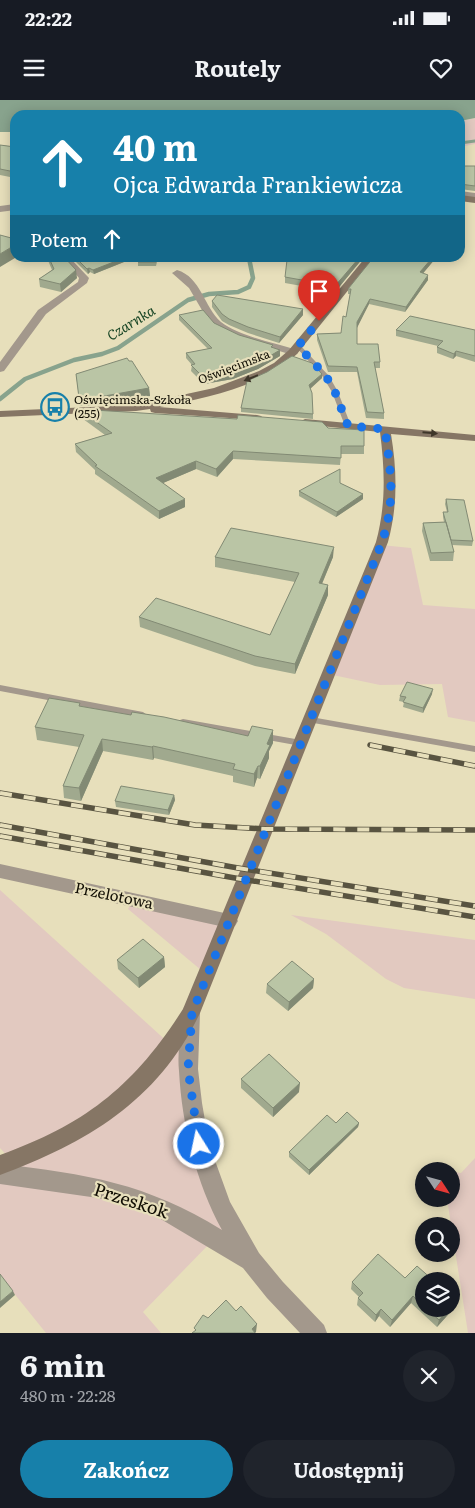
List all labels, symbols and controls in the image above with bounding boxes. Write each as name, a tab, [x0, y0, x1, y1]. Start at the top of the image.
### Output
text: 22:22	[25, 4, 72, 32]
text: Routely	[194, 51, 281, 84]
icon: menu	[20, 54, 48, 82]
icon: heart	[427, 54, 455, 82]
text: 40 m	[113, 120, 198, 172]
icon: ahead	[30, 130, 95, 195]
text: Ojca Edwarda Frankiewicza	[113, 167, 403, 200]
text: Potem	[30, 225, 88, 253]
icon: ahead	[98, 225, 126, 253]
pin	[298, 270, 340, 321]
icon: arrive	[305, 277, 333, 305]
water label: Czarnka	[103, 300, 158, 345]
street label: Oświęcimska	[195, 344, 273, 388]
one-way arrow	[244, 374, 258, 382]
place label: Oświęcimska-Szkoła (255)	[74, 390, 192, 422]
bus stop icon: Oświęcimska-Szkoła (255)	[40, 392, 70, 422]
one-way arrow	[422, 429, 438, 437]
street label: Przelotowa	[73, 875, 157, 914]
position arrow	[172, 1117, 224, 1169]
north arrow	[415, 1162, 460, 1208]
map controls	[415, 1162, 460, 1317]
street label: Przeskok	[91, 1175, 173, 1225]
button: search	[415, 1217, 460, 1262]
button: layers	[415, 1272, 460, 1317]
text: 6 min	[20, 1342, 105, 1386]
button: close	[403, 1350, 455, 1402]
text: 480 m · 22:28	[20, 1383, 116, 1407]
button: Zakończ	[20, 1440, 233, 1498]
button: Udostępnij	[243, 1440, 455, 1498]

